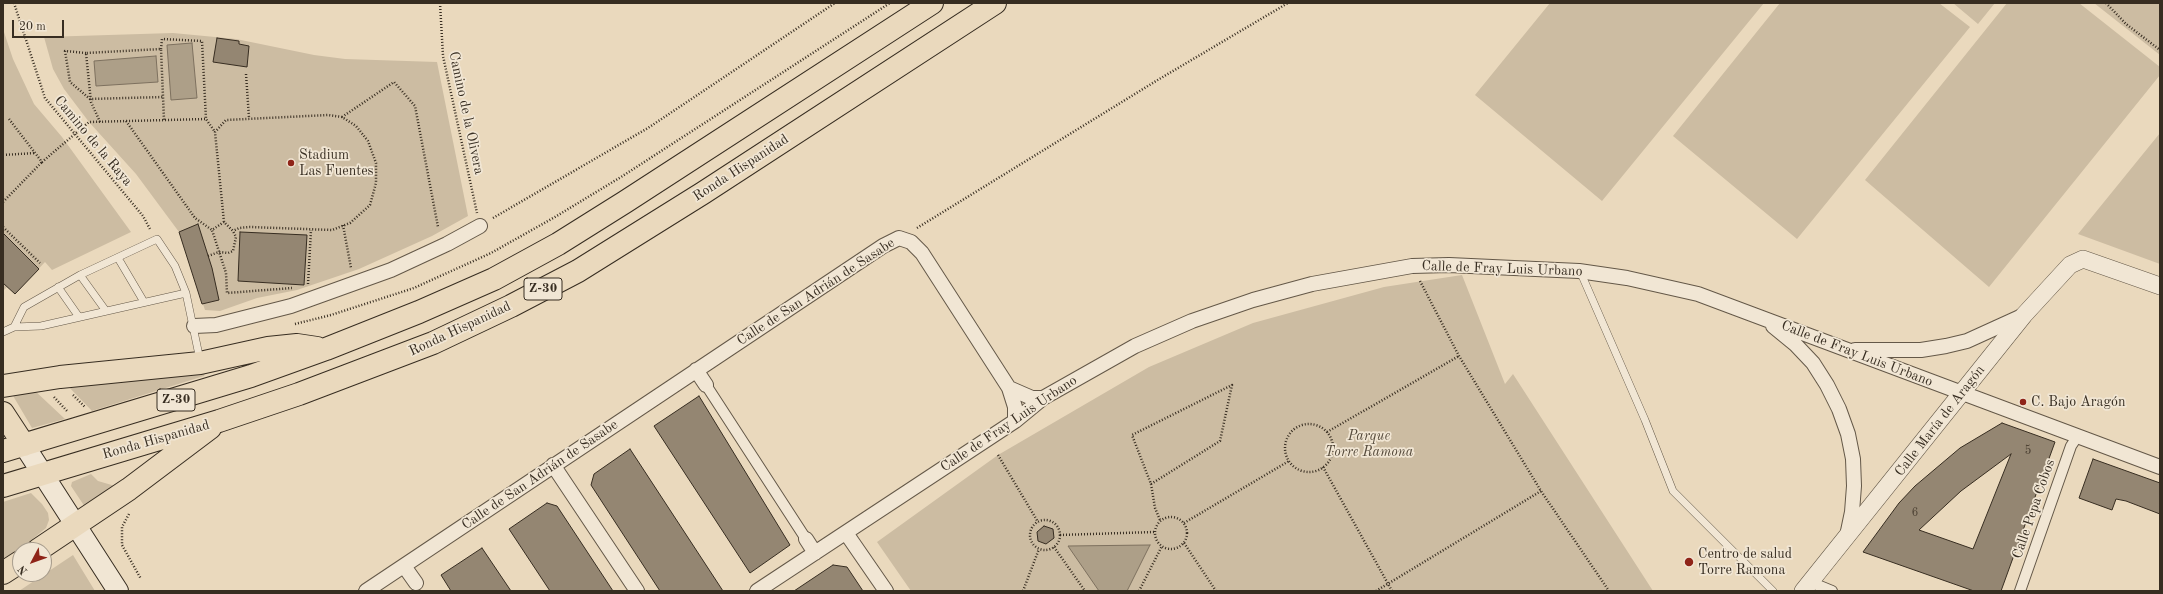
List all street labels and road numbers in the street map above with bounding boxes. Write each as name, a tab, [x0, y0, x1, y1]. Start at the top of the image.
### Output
street label: Camino de la Olivera	[445, 50, 487, 176]
street label: Camino de la Raya	[50, 93, 136, 189]
street label: Ronda Hispanidad	[690, 131, 792, 205]
street label: Calle de San Adrián de Sasabe	[734, 235, 898, 349]
street label: Calle de Fray Luis Urbano	[1421, 258, 1583, 280]
road number: Z-30	[524, 278, 562, 300]
street label: Ronda Hispanidad	[406, 298, 514, 360]
street label: Calle de Fray Luis Urbano	[1779, 317, 1935, 391]
street label: Calle María de Aragón	[1891, 362, 1989, 480]
street label: Calle de Fray Luis Urbano	[938, 372, 1080, 476]
road number: Z-30	[157, 389, 195, 411]
street label: Calle de San Adrián de Sasabe	[459, 416, 621, 534]
street label: Ronda Hispanidad	[101, 417, 211, 463]
street label: Calle Pepa Cobos	[2009, 457, 2059, 561]

